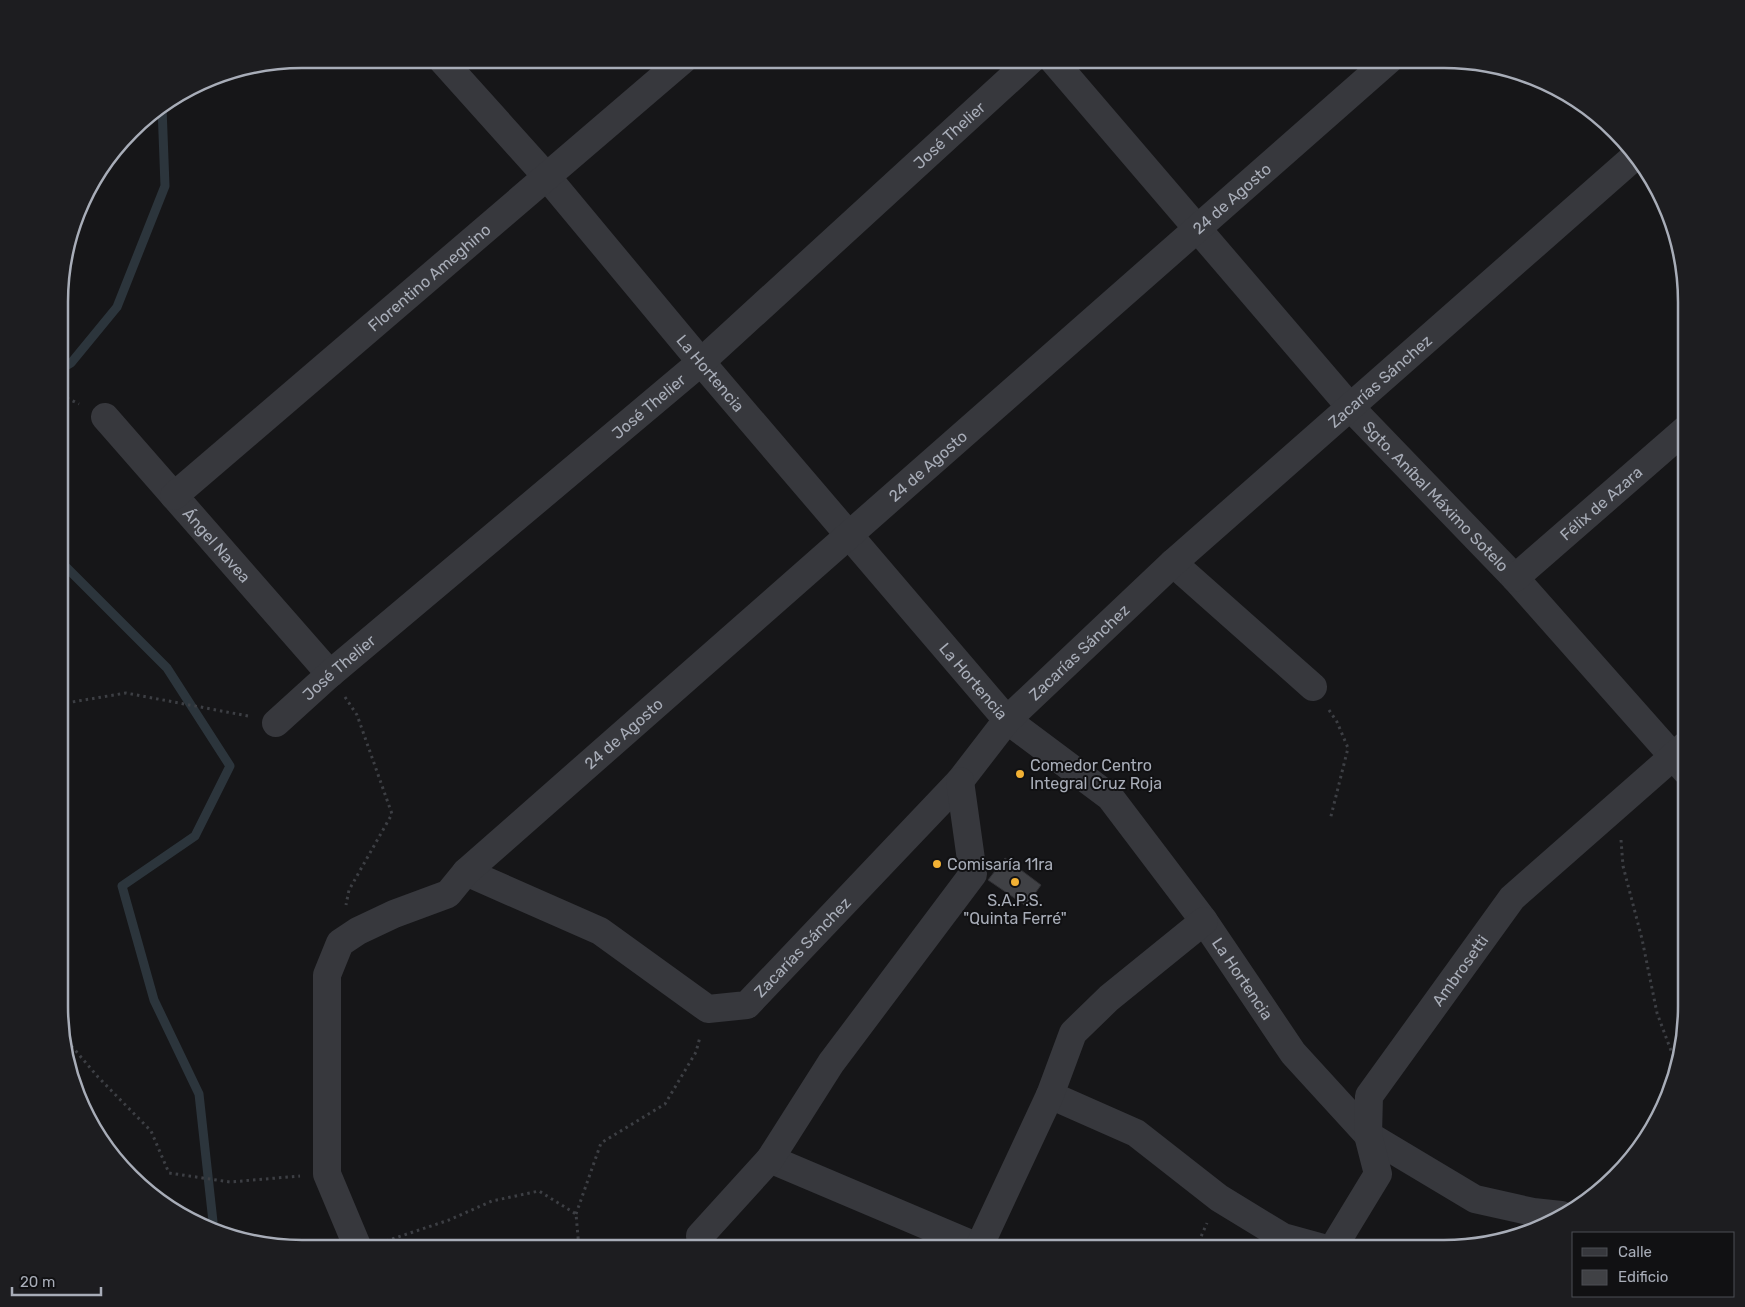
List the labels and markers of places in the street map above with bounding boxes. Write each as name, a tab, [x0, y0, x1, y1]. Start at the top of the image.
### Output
place label: Comedor Centro Integral Cruz Roja	[1030, 756, 1162, 793]
marker: Comedor Centro Integral Cruz Roja	[1014, 768, 1026, 780]
place label: Comisaría 11ra	[947, 855, 1053, 874]
marker: Comisaría 11ra	[931, 858, 943, 870]
marker: S.A.P.S. "Quinta Ferré"	[1009, 876, 1021, 888]
place label: S.A.P.S. "Quinta Ferré"	[963, 891, 1067, 928]

